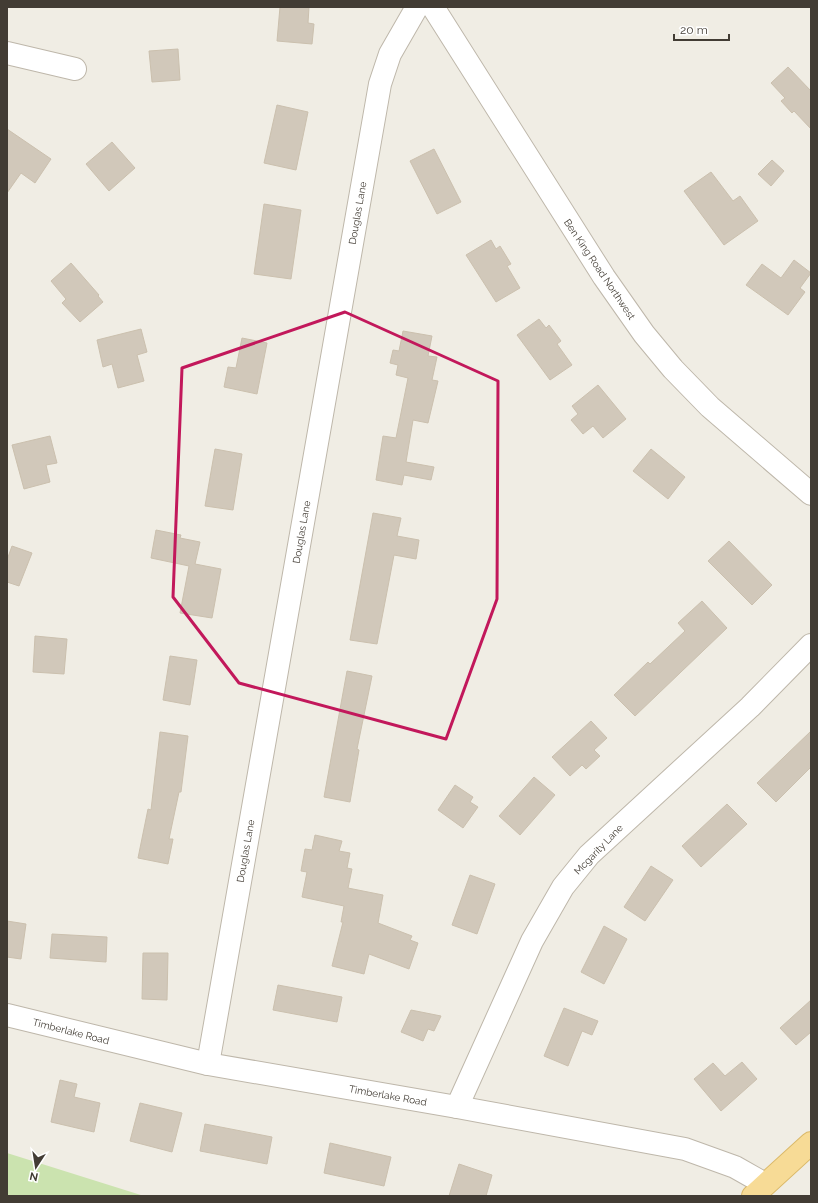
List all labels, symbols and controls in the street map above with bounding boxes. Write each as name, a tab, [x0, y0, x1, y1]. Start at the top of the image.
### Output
scale bar	[674, 16, 729, 42]
text: 20 m	[680, 23, 708, 37]
street label: Douglas Lane	[347, 181, 368, 245]
street label: Ben King Road Northwest	[562, 217, 638, 322]
street label: Douglas Lane	[291, 500, 312, 564]
street label: Douglas Lane	[235, 819, 256, 883]
street label: Mcgarity Lane	[572, 822, 625, 877]
street label: Timberlake Road	[31, 1017, 110, 1046]
street label: Timberlake Road	[348, 1083, 428, 1108]
north arrow	[16, 1147, 56, 1187]
text: N	[29, 1169, 39, 1184]

